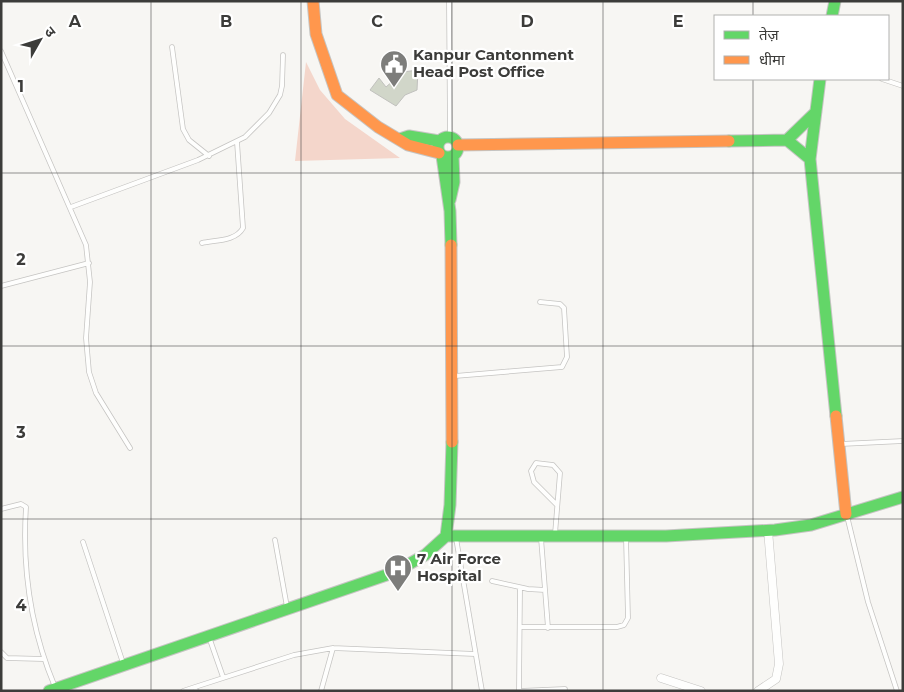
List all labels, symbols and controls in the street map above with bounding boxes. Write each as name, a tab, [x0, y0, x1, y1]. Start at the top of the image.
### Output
text: A	[68, 12, 82, 31]
text: B	[220, 12, 232, 31]
text: C	[371, 12, 383, 31]
text: D	[520, 12, 534, 31]
text: E	[673, 12, 683, 31]
north arrow	[15, 15, 65, 65]
legend	[714, 15, 889, 80]
text: उ	[41, 23, 60, 41]
text: तेज़	[759, 25, 780, 44]
place label: Kanpur Cantonment Head Post Office	[413, 45, 574, 81]
public building icon: Kanpur Cantonment Head Post Office	[379, 49, 409, 88]
text: धीमा	[759, 50, 786, 69]
text: 1	[18, 77, 24, 96]
text: 2	[16, 250, 26, 269]
text: 3	[15, 423, 26, 442]
place label: 7 Air Force Hospital	[417, 549, 501, 585]
hospital icon: 7 Air Force Hospital	[383, 553, 413, 592]
text: 4	[15, 596, 27, 615]

